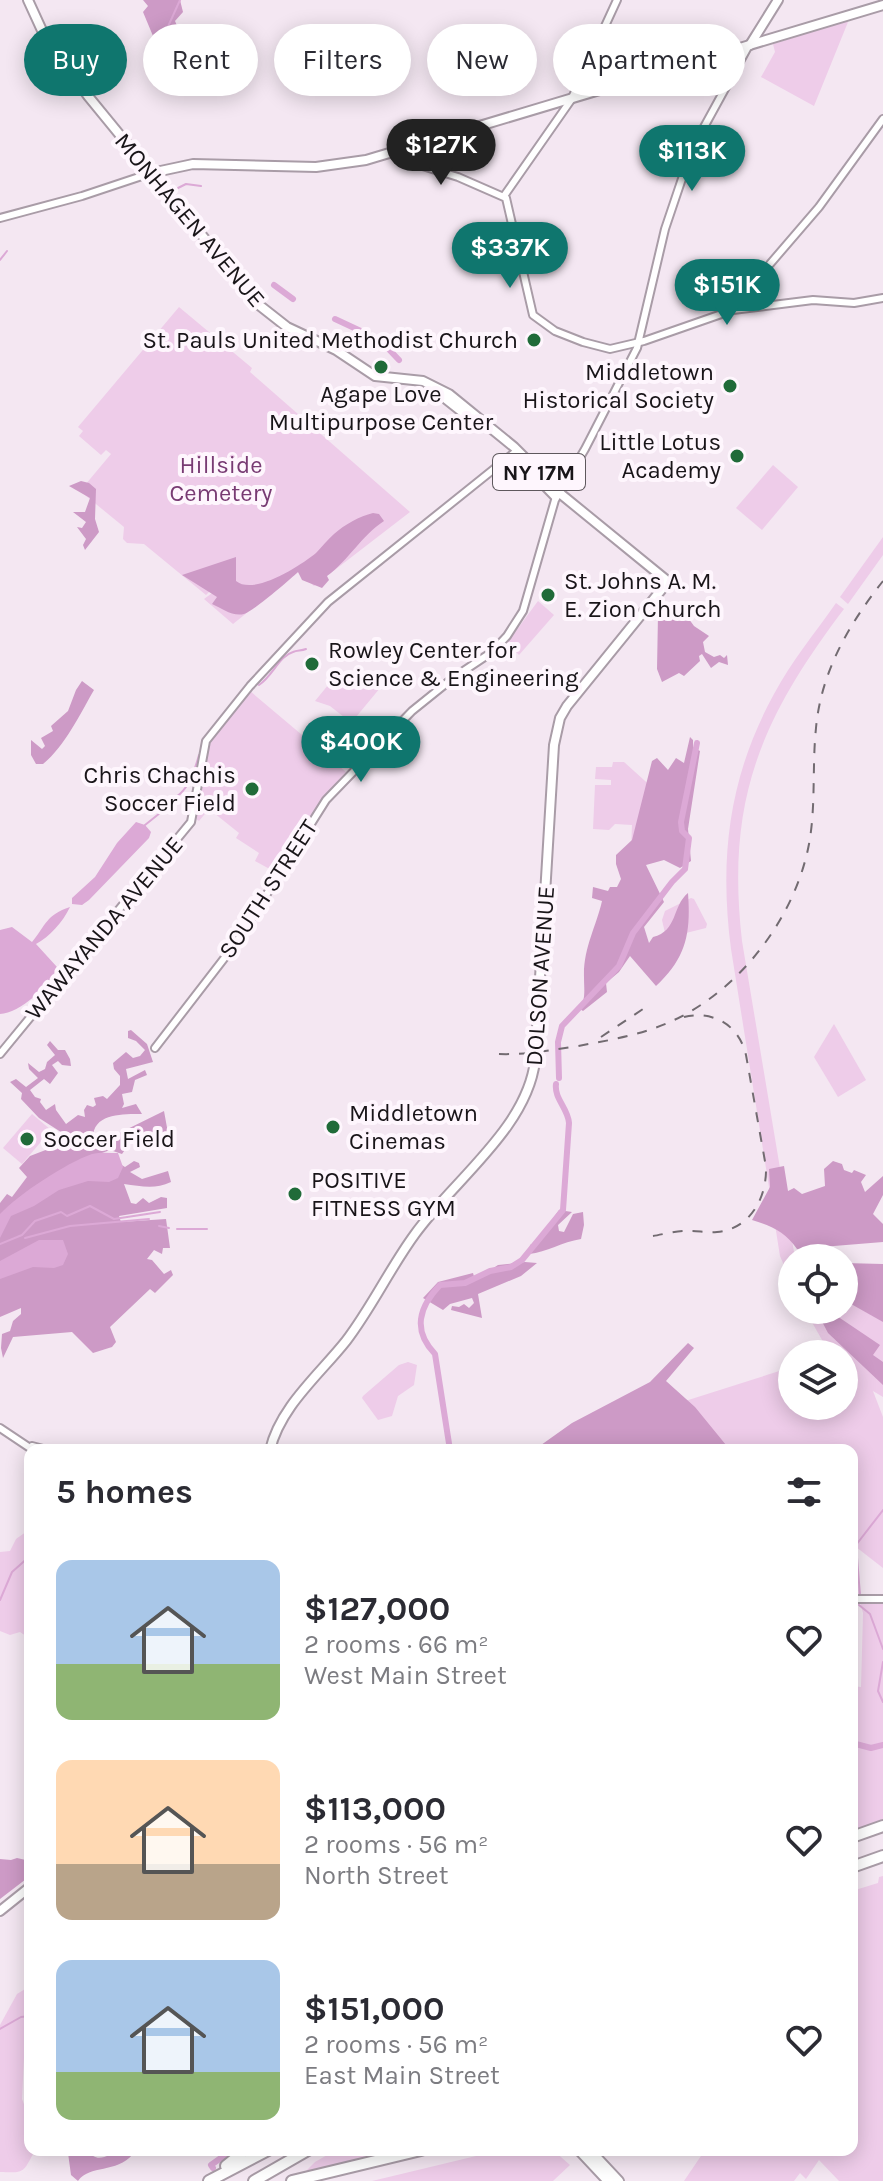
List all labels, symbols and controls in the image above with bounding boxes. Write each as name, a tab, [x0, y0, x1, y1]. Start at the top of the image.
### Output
chip: Buy	[24, 24, 127, 96]
chip: Rent	[143, 24, 258, 96]
chip: Filters	[274, 24, 411, 96]
chip: New	[427, 24, 537, 96]
chip: Apartment	[553, 24, 745, 96]
pin: $127K	[385, 119, 497, 187]
pin: $113K	[636, 125, 748, 193]
street label: MONHAGEN AVENUE	[109, 127, 271, 313]
text: $127K	[405, 129, 477, 160]
text: $113K	[657, 135, 727, 166]
pin: $337K	[454, 222, 566, 290]
text: $337K	[470, 232, 550, 263]
pin: $151K	[671, 259, 783, 327]
text: $151K	[693, 269, 761, 300]
place label: St. Pauls United Methodist Church	[143, 326, 518, 354]
marker: St. Pauls United Methodist Church	[525, 331, 543, 349]
marker: Agape Love Multipurpose Center	[372, 358, 390, 376]
place label: Middletown Historical Society	[523, 358, 714, 414]
marker: Middletown Historical Society	[721, 377, 739, 395]
place label: Agape Love Multipurpose Center	[269, 380, 493, 436]
place label: Little Lotus Academy	[599, 428, 721, 484]
marker: Little Lotus Academy	[728, 447, 746, 465]
park label: Hillside Cemetery	[169, 451, 273, 507]
road number: NY 17M	[493, 454, 585, 490]
place label: St. Johns A. M. E. Zion Church	[564, 567, 721, 623]
marker: St. Johns A. M. E. Zion Church	[539, 586, 557, 604]
place label: Rowley Center for Science & Engineering	[328, 636, 579, 692]
marker: Rowley Center for Science & Engineering	[303, 655, 321, 673]
pin: $400K	[305, 716, 417, 784]
text: $400K	[319, 726, 403, 757]
place label: Chris Chachis Soccer Field	[84, 761, 236, 817]
marker: Chris Chachis Soccer Field	[243, 780, 261, 798]
street label: SOUTH STREET	[213, 814, 323, 964]
street label: WAWAYANDA AVENUE	[19, 831, 189, 1025]
street label: DOLSON AVENUE	[520, 885, 560, 1067]
place label: Middletown Cinemas	[349, 1099, 478, 1155]
marker: Middletown Cinemas	[324, 1118, 342, 1136]
place label: Soccer Field	[43, 1125, 175, 1153]
marker: Soccer Field	[18, 1130, 36, 1148]
place label: POSITIVE FITNESS GYM	[311, 1166, 456, 1222]
marker: POSITIVE FITNESS GYM	[286, 1185, 304, 1203]
map controls	[778, 1244, 858, 1420]
button: locate	[778, 1244, 858, 1324]
button: layers	[778, 1340, 858, 1420]
icon: filters	[782, 1470, 826, 1514]
text: 5 homes	[56, 1472, 193, 1512]
text: $127,000	[304, 1589, 450, 1629]
icon: home	[120, 1592, 216, 1688]
icon: heart	[782, 1618, 826, 1662]
text: 2 rooms · 66 m²	[304, 1629, 489, 1660]
text: West Main Street	[304, 1660, 507, 1691]
text: $113,000	[304, 1789, 446, 1829]
icon: home	[120, 1792, 216, 1888]
icon: heart	[782, 1818, 826, 1862]
text: 2 rooms · 56 m²	[304, 1829, 489, 1860]
text: North Street	[304, 1860, 448, 1891]
text: $151,000	[304, 1989, 445, 2029]
icon: home	[120, 1992, 216, 2088]
icon: heart	[782, 2018, 826, 2062]
text: 2 rooms · 56 m²	[304, 2029, 489, 2060]
text: East Main Street	[304, 2060, 500, 2091]

